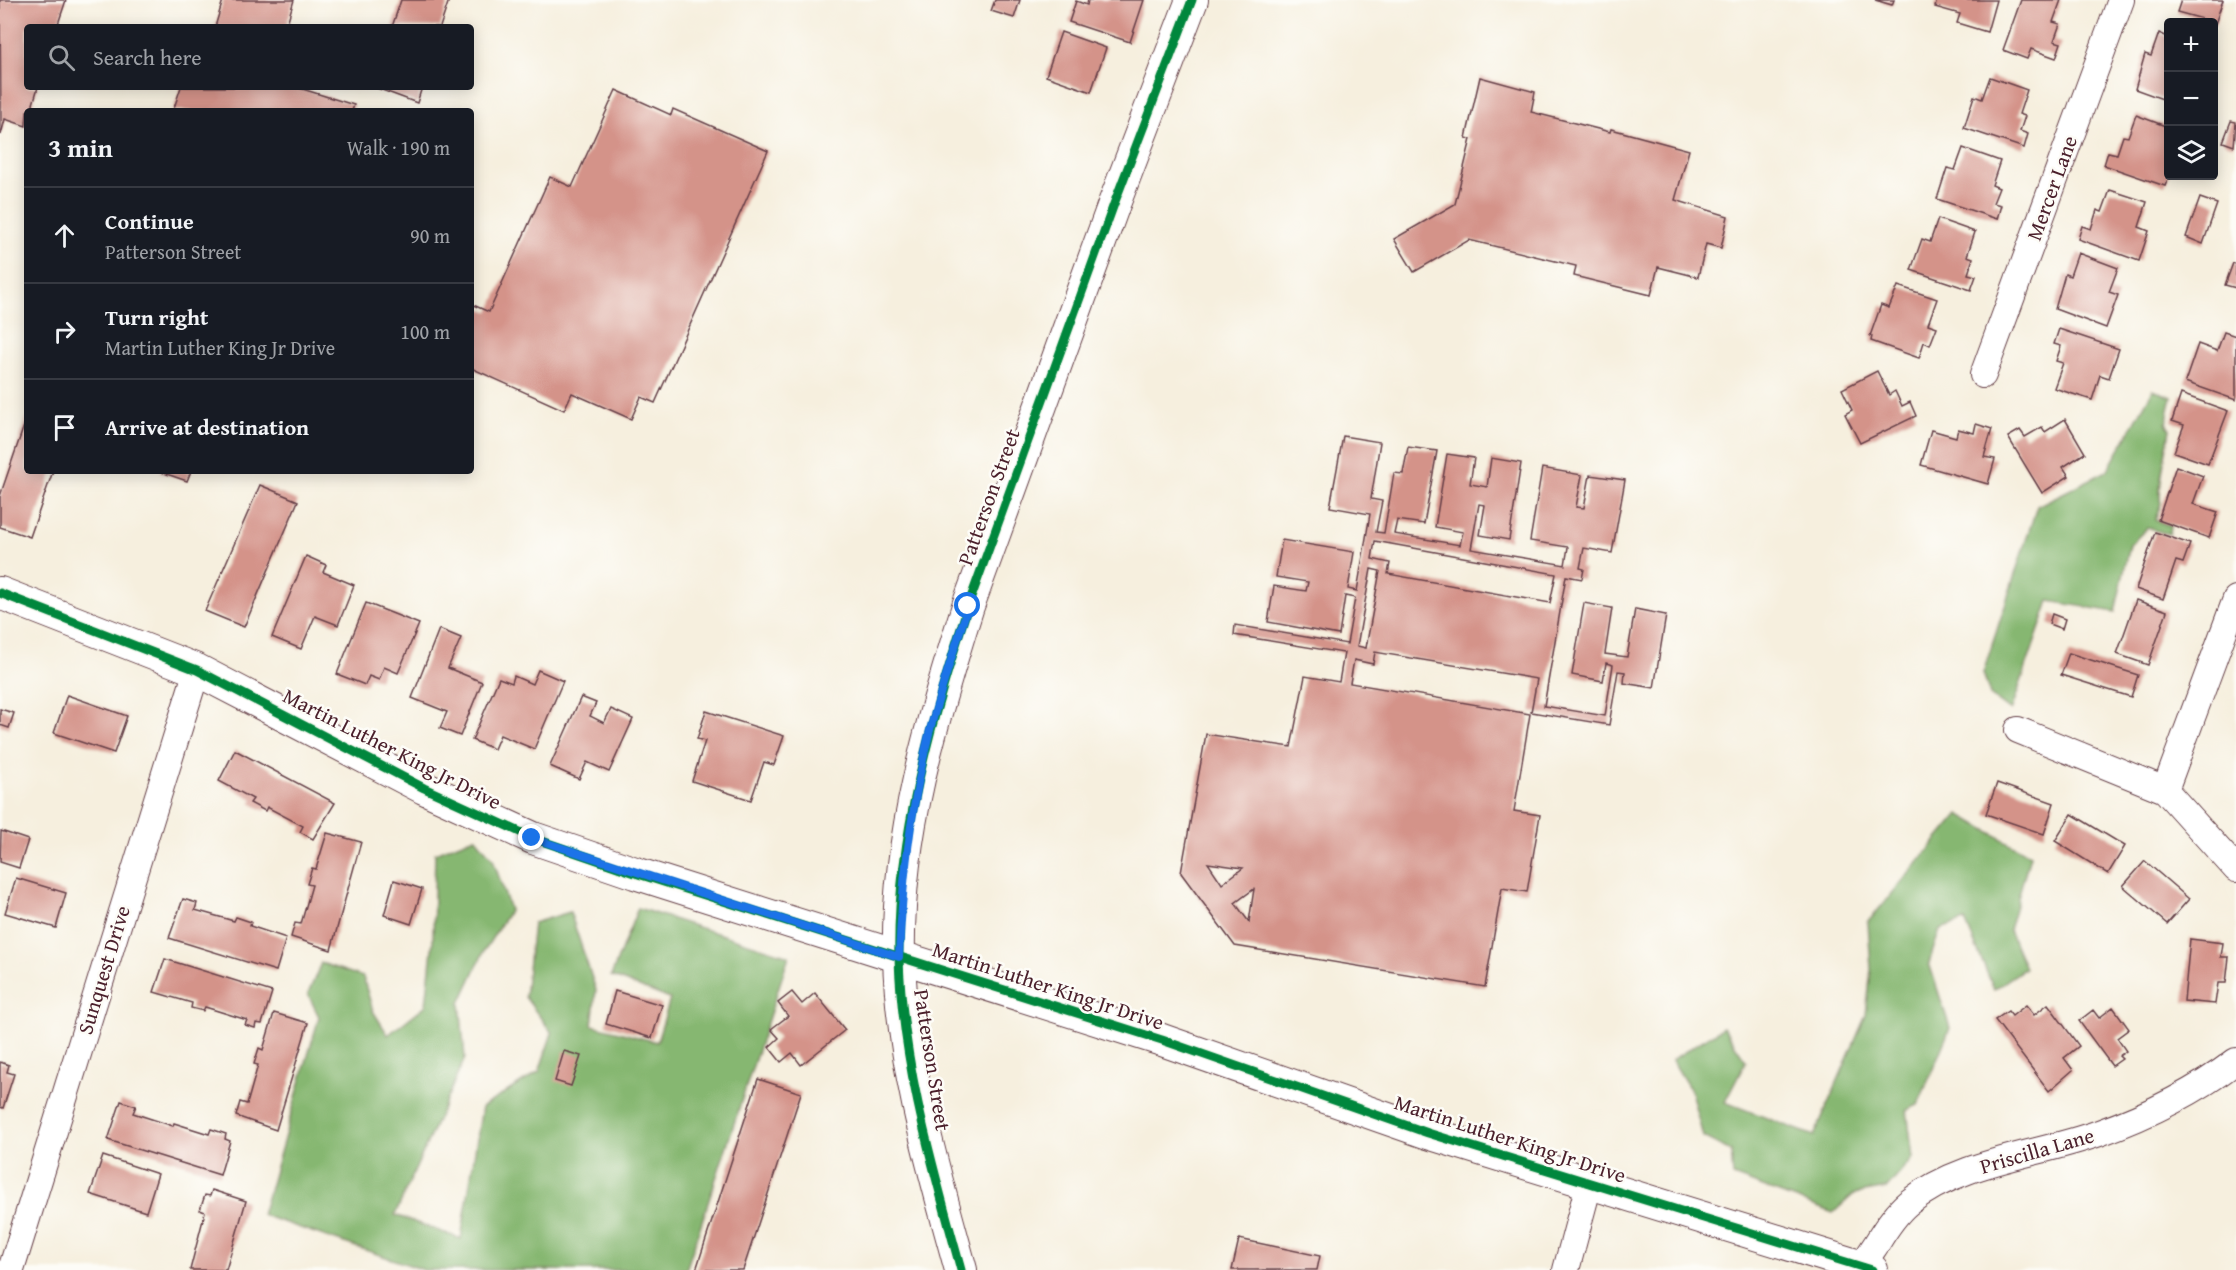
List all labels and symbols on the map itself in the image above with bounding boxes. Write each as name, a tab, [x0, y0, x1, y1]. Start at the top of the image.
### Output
street label: Mercer Lane	[2018, 131, 2085, 245]
street label: Patterson Street	[949, 424, 1028, 569]
route start	[954, 592, 980, 618]
street label: Martin Luther King Jr Drive	[278, 680, 507, 817]
route end	[518, 824, 544, 850]
street label: Sunquest Drive	[69, 902, 138, 1038]
street label: Martin Luther King Jr Drive	[928, 933, 1168, 1038]
street label: Patterson Street	[906, 987, 959, 1134]
street label: Martin Luther King Jr Drive	[1390, 1086, 1630, 1191]
street label: Priscilla Lane	[1976, 1119, 2098, 1182]

